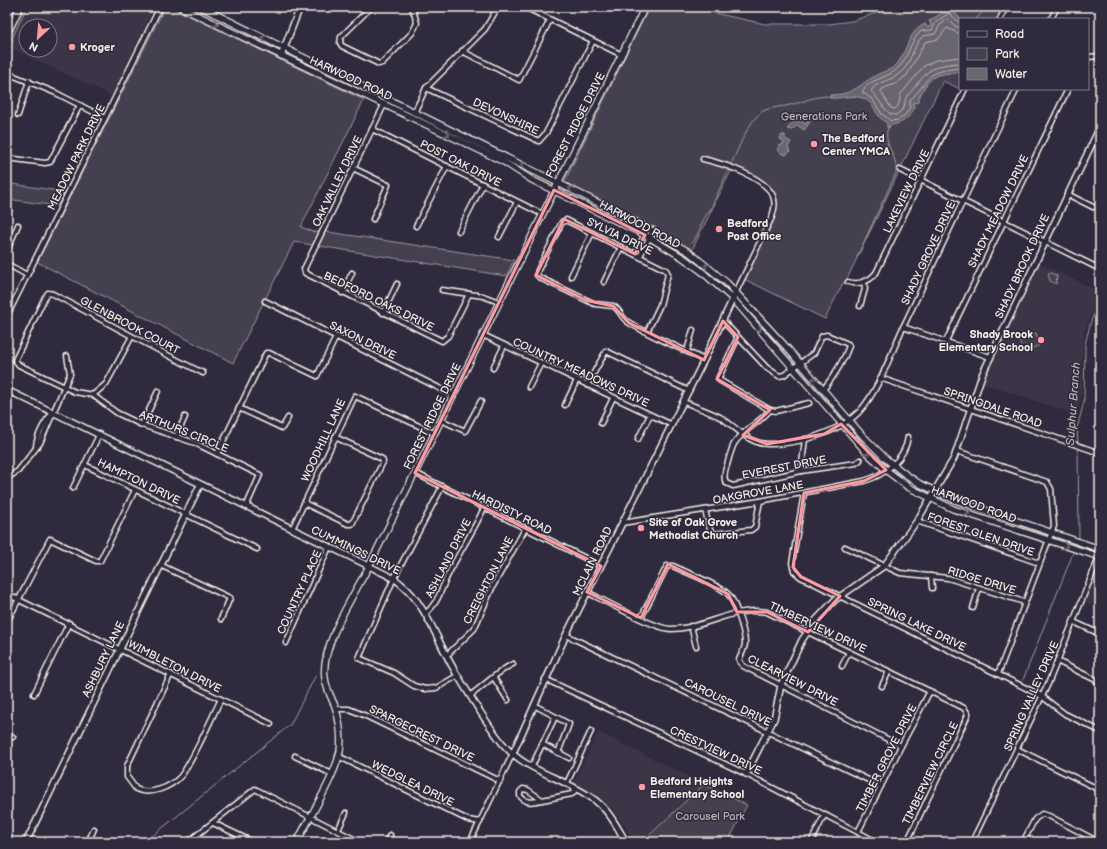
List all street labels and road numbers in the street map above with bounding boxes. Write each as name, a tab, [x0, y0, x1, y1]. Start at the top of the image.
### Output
street label: HARWOOD ROAD	[307, 54, 394, 103]
street label: FOREST RIDGE DRIVE	[543, 70, 608, 180]
street label: DEVONSHIRE	[471, 95, 541, 137]
street label: MEADOW PARK DRIVE	[45, 102, 108, 212]
street label: OAK VALLEY DRIVE	[310, 134, 365, 229]
street label: POST OAK DRIVE	[418, 137, 504, 190]
street label: LAKEVIEW DRIVE	[881, 147, 932, 235]
street label: SHADY MEADOW DRIVE	[965, 153, 1031, 270]
street label: HARWOOD ROAD	[597, 198, 682, 251]
street label: SHADY GROVE DRIVE	[899, 199, 958, 307]
street label: SHADY BROOK DRIVE	[993, 212, 1052, 321]
street label: SYLVIA DRIVE	[585, 215, 655, 258]
street label: BEDFORD OAKS DRIVE	[321, 269, 436, 334]
street label: GLENBROOK COURT	[78, 294, 182, 357]
street label: SAXON DRIVE	[327, 319, 398, 362]
street label: COUNTRY MEADOWS DRIVE	[511, 335, 651, 410]
street label: FOREST RIDGE DRIVE	[401, 361, 464, 472]
street label: SPRINGDALE ROAD	[942, 385, 1044, 430]
street label: WOODHILL LANE	[299, 397, 348, 484]
street label: ARTHURS CIRCLE	[137, 408, 230, 455]
street label: EVEREST DRIVE	[741, 453, 827, 482]
street label: HAMPTON DRIVE	[95, 456, 182, 507]
street label: OAKGROVE LANE	[712, 478, 804, 507]
street label: HARWOOD ROAD	[929, 483, 1018, 526]
street label: HARDISTY ROAD	[470, 488, 554, 537]
street label: FOREST GLEN DRIVE	[926, 510, 1036, 559]
street label: ASHLAND DRIVE	[423, 517, 474, 600]
street label: CUMMINGS DRIVE	[309, 523, 403, 578]
street label: MCLAIN ROAD	[570, 524, 615, 598]
street label: CREIGHTON LANE	[461, 534, 516, 626]
street label: COUNTRY PLACE	[274, 548, 325, 636]
street label: RIDGE DRIVE	[946, 564, 1018, 597]
street label: SPRING LAKE DRIVE	[865, 595, 968, 654]
street label: TIMBERVIEW DRIVE	[767, 599, 868, 656]
street label: ASHBURY LANE	[79, 619, 127, 699]
street label: WIMBLETON DRIVE	[126, 637, 224, 696]
street label: SPRING VALLEY DRIVE	[1001, 639, 1062, 753]
street label: CLEARVIEW DRIVE	[745, 652, 840, 709]
street label: CAROUSEL DRIVE	[682, 676, 773, 729]
street label: SPARGECREST DRIVE	[367, 702, 476, 764]
street label: TIMBER GROVE DRIVE	[853, 702, 919, 814]
street label: TIMBERVIEW CIRCLE	[900, 720, 961, 827]
street label: CRESTVIEW DRIVE	[668, 723, 764, 777]
street label: WEDGLEA DRIVE	[369, 758, 456, 809]

